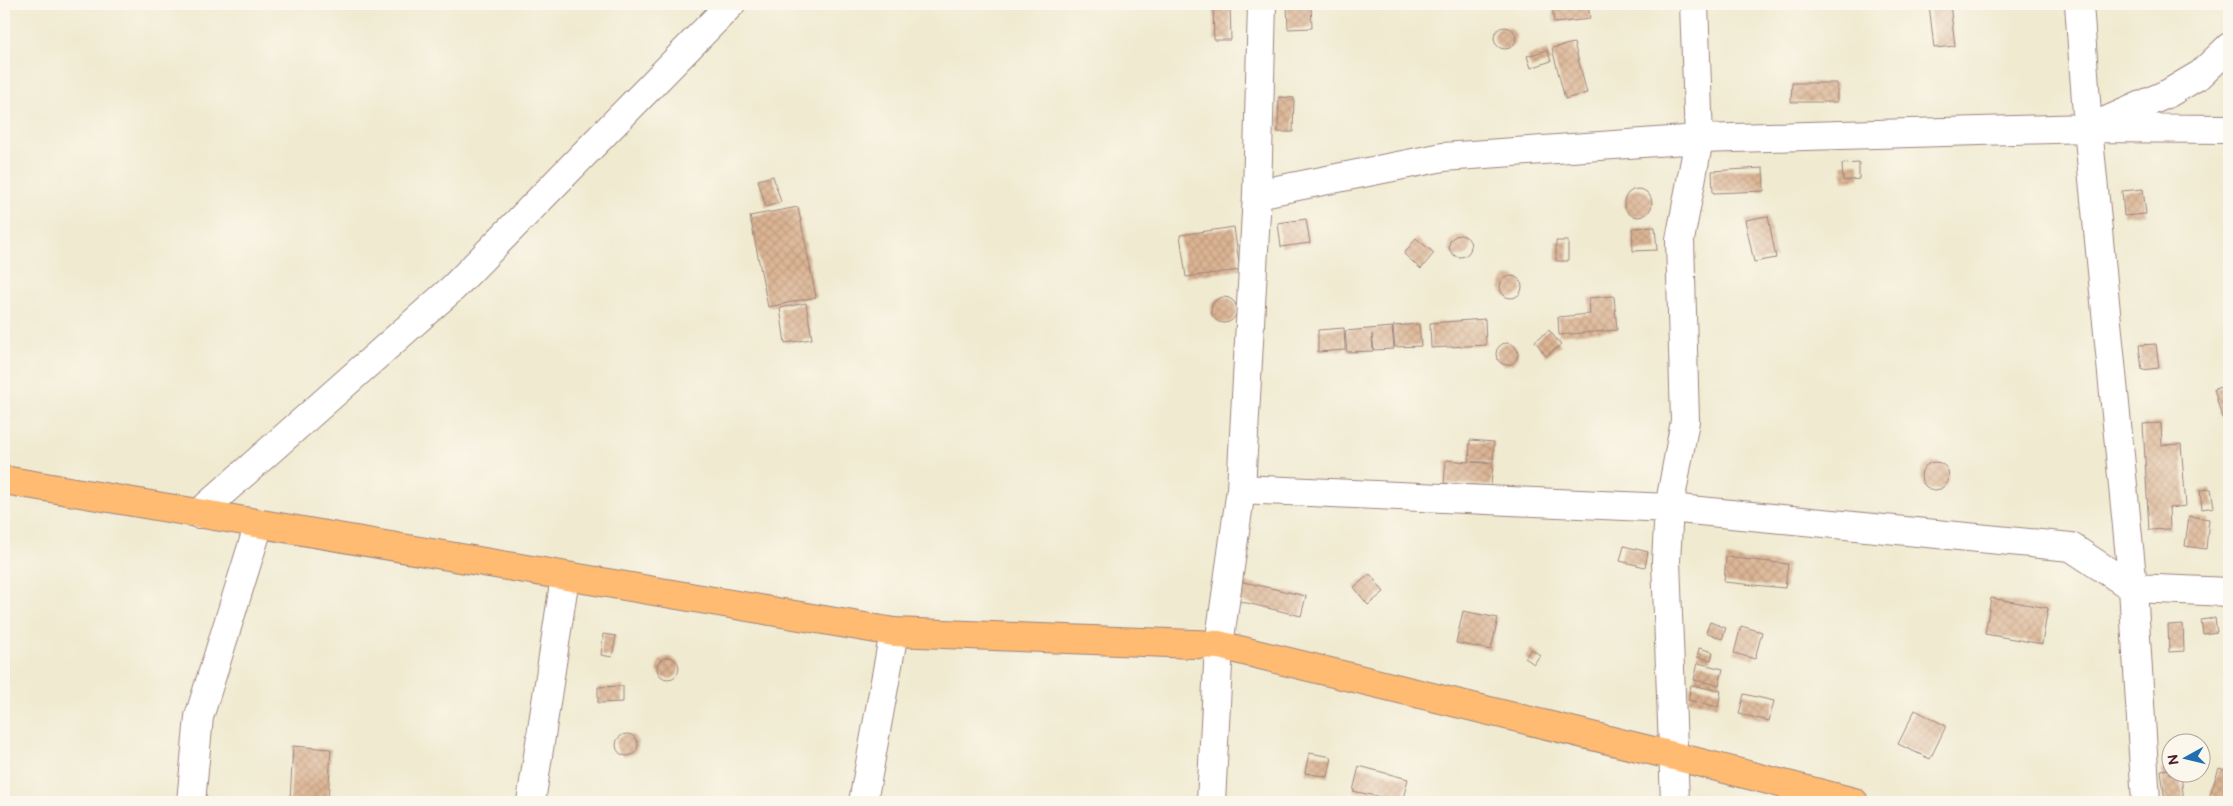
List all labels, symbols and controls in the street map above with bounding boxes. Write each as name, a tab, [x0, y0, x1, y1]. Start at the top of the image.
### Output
north arrow	[2160, 734, 2210, 784]
text: N	[2164, 753, 2183, 766]

